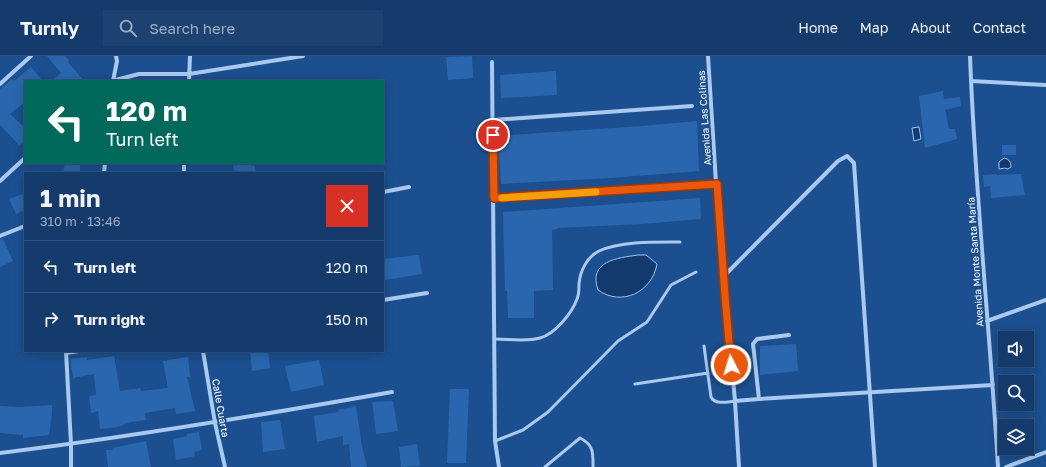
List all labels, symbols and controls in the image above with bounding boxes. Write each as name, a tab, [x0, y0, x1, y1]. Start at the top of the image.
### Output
search box	[103, 10, 383, 46]
text: Turnly	[20, 16, 79, 39]
icon: search	[117, 17, 139, 39]
text: Search here	[149, 19, 235, 37]
text: Home	[798, 19, 838, 36]
text: Map	[860, 19, 888, 36]
text: About	[910, 19, 951, 36]
text: Contact	[973, 19, 1026, 36]
street label: Avenida Las Colinas	[695, 70, 713, 166]
text: 120 m	[106, 94, 187, 127]
icon: left	[40, 96, 92, 148]
pin	[476, 118, 510, 152]
icon: arrive	[482, 124, 504, 146]
text: Turn left	[106, 128, 179, 150]
text: 1 min	[40, 183, 100, 212]
button: close	[326, 185, 368, 227]
street label: Avenida Monte Santa María	[964, 197, 986, 327]
text: 310 m · 13:46	[40, 213, 121, 229]
icon: left	[40, 256, 62, 278]
text: Turn left	[74, 258, 136, 276]
text: 120 m	[326, 258, 368, 276]
icon: right	[40, 308, 62, 330]
text: Turn right	[74, 310, 145, 328]
text: 150 m	[326, 310, 368, 328]
map controls	[998, 331, 1034, 455]
button: sound	[998, 331, 1034, 367]
position arrow	[710, 344, 752, 386]
button: search	[998, 375, 1034, 411]
street label: Calle Cuarta	[210, 378, 232, 438]
button: layers	[998, 419, 1034, 455]

